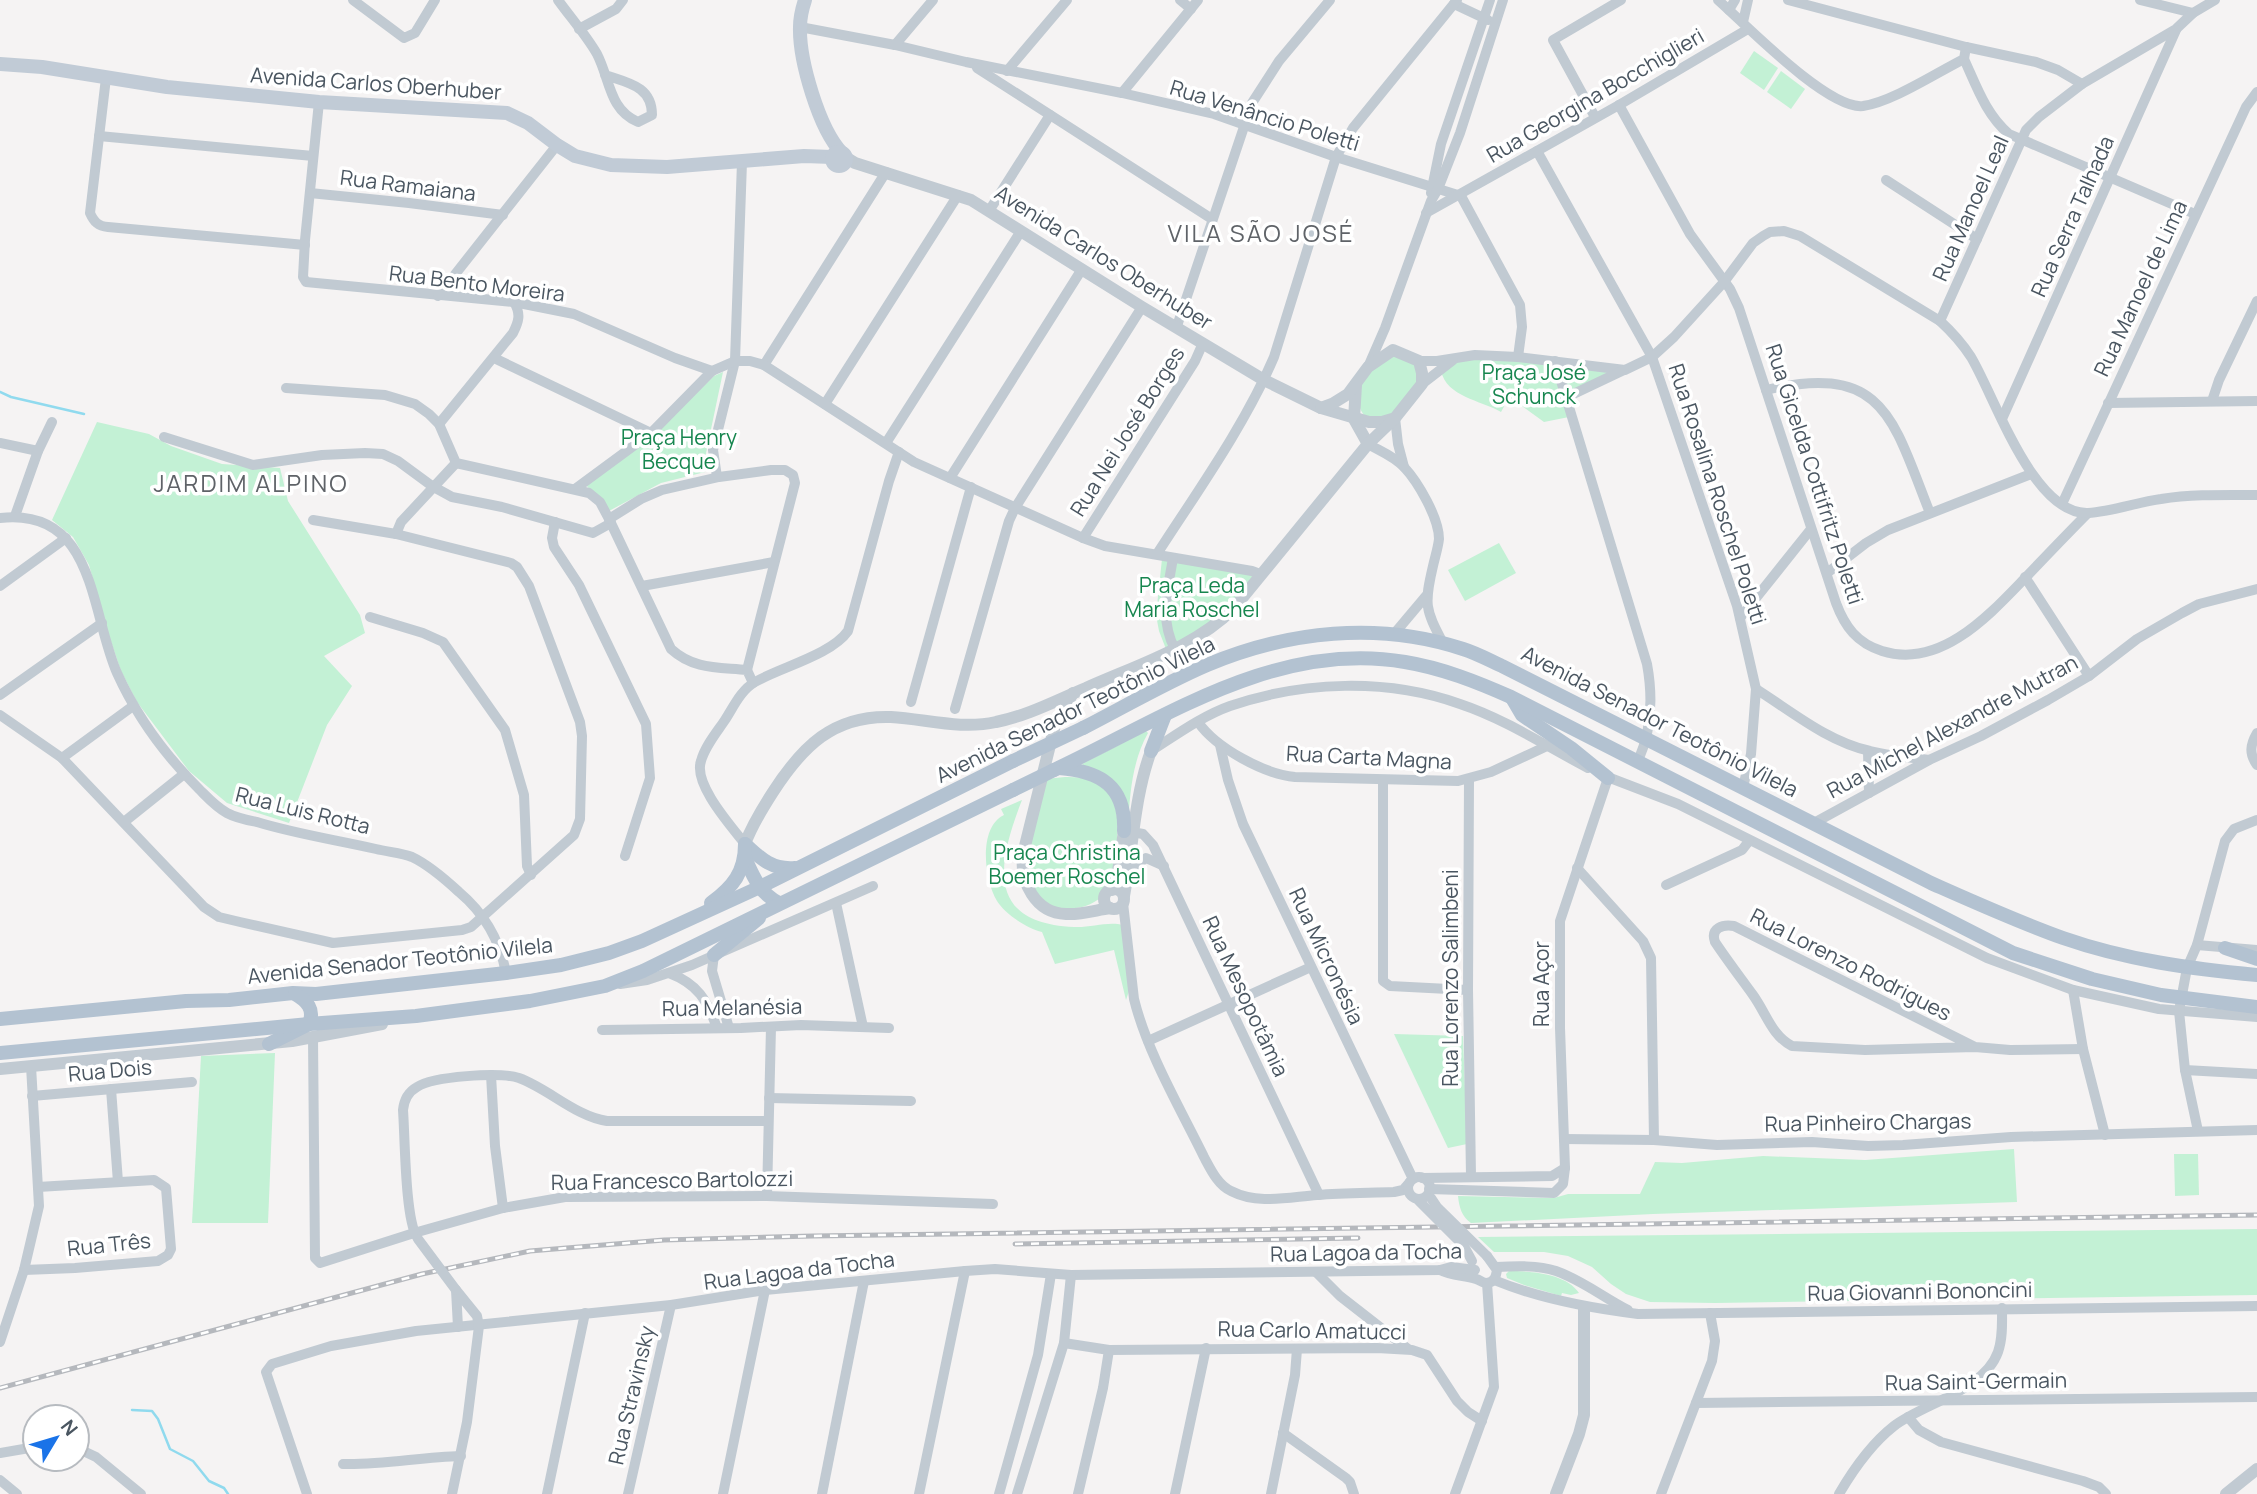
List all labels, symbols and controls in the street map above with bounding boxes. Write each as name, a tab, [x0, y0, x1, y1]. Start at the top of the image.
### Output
street label: Rua Georgina Bocchiglieri	[1481, 21, 1709, 169]
street label: Avenida Carlos Oberhuber	[249, 60, 503, 106]
street label: Rua Venâncio Poletti	[1167, 73, 1363, 157]
street label: Rua Manoel Leal	[1925, 131, 2015, 285]
street label: Rua Serra Talhada	[2024, 131, 2120, 301]
street label: Rua Ramaiana	[338, 163, 478, 207]
street label: Avenida Carlos Oberhuber	[990, 178, 1219, 336]
street label: Rua Manoel de Lima	[2087, 195, 2193, 381]
district label: VILA SÃO JOSÉ	[1168, 216, 1355, 249]
street label: Rua Bento Moreira	[387, 258, 567, 308]
street label: Rua Gicelda Cottifritz Poletti	[1760, 340, 1870, 608]
street label: Rua Nei José Borges	[1063, 341, 1191, 521]
park label: Praça José Schunck	[1482, 358, 1586, 410]
street label: Rua Rosalina Roschel Poletti	[1663, 360, 1773, 628]
park label: Praça Henry Becque	[621, 423, 737, 475]
district label: JARDIM ALPINO	[153, 466, 349, 499]
park label: Praça Leda Maria Roschel	[1124, 571, 1260, 623]
street label: Avenida Senador Teotônio Vilela	[931, 629, 1219, 789]
street label: Avenida Senador Teotônio Vilela	[1517, 639, 1803, 803]
street label: Rua Michel Alexandre Mutran	[1822, 648, 2082, 804]
street label: Rua Carta Magna	[1285, 739, 1453, 775]
street label: Rua Luis Rotta	[233, 780, 373, 840]
park label: Praça Christina Boemer Roschel	[989, 838, 1145, 890]
street label: Rua Lorenzo Salimbeni	[1436, 869, 1464, 1087]
street label: Rua Micronésia	[1283, 883, 1371, 1029]
street label: Rua Lorenzo Rodrigues	[1746, 901, 1956, 1027]
street label: Rua Mesopotâmia	[1196, 911, 1296, 1081]
street label: Avenida Senador Teotônio Vilela	[246, 930, 554, 990]
street label: Rua Açor	[1527, 940, 1555, 1027]
street label: Rua Melanésia	[662, 992, 802, 1022]
street label: Rua Dois	[67, 1052, 153, 1088]
street label: Rua Pinheiro Chargas	[1764, 1106, 1972, 1138]
street label: Rua Francesco Bartolozzi	[551, 1164, 793, 1196]
street label: Rua Três	[66, 1226, 152, 1262]
street label: Rua Lagoa da Tocha	[1270, 1236, 1462, 1268]
street label: Rua Lagoa da Tocha	[702, 1244, 896, 1296]
street label: Rua Giovanni Bononcini	[1807, 1275, 2033, 1307]
street label: Rua Carlo Amatucci	[1217, 1314, 1407, 1346]
street label: Rua Stravinsky	[601, 1323, 661, 1467]
street label: Rua Saint-Germain	[1885, 1365, 2067, 1397]
north arrow	[21, 1403, 91, 1473]
text: N	[55, 1414, 84, 1441]

